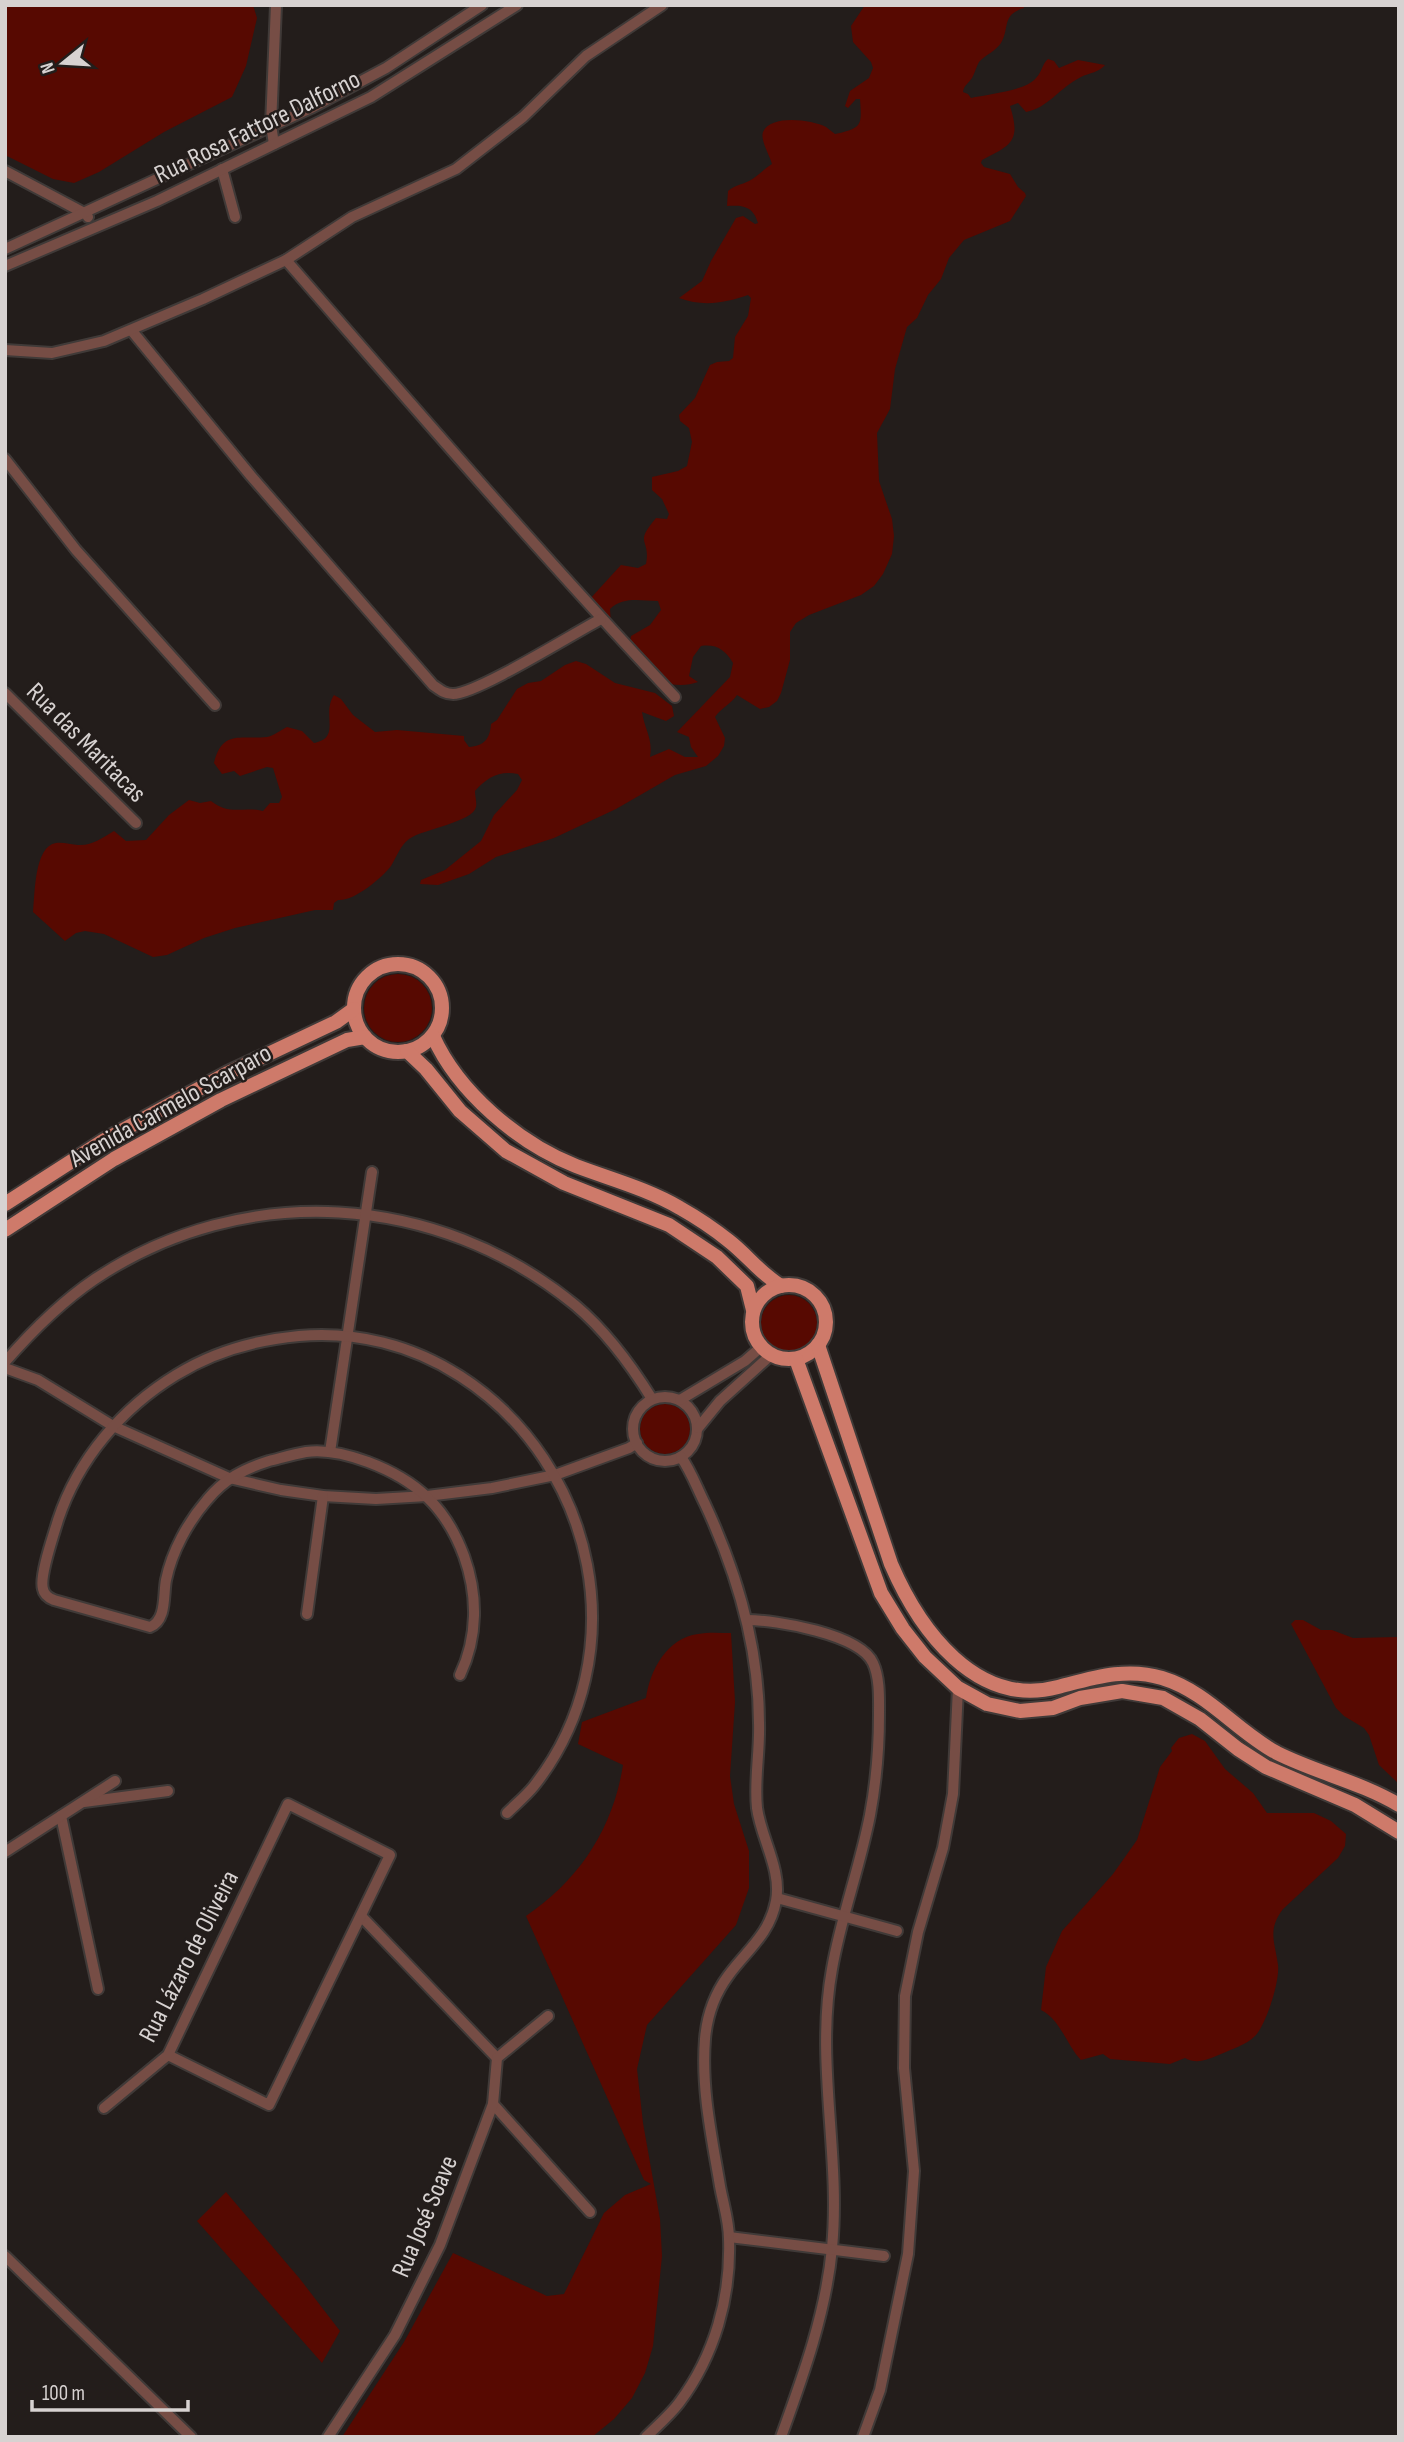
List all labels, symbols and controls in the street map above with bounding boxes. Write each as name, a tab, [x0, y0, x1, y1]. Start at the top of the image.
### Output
north arrow	[28, 28, 98, 98]
text: N	[36, 59, 61, 76]
street label: Rua Rosa Fattore Dalforno	[150, 64, 366, 191]
street label: Rua das Maritacas	[20, 677, 152, 809]
street label: Avenida Carmelo Scarparo	[64, 1038, 277, 1175]
street label: Rua Lázaro de Oliveira	[133, 1866, 246, 2048]
street label: Rua José Soave	[386, 2151, 465, 2282]
scale bar	[32, 2368, 187, 2412]
text: 100 m	[42, 2381, 85, 2406]

